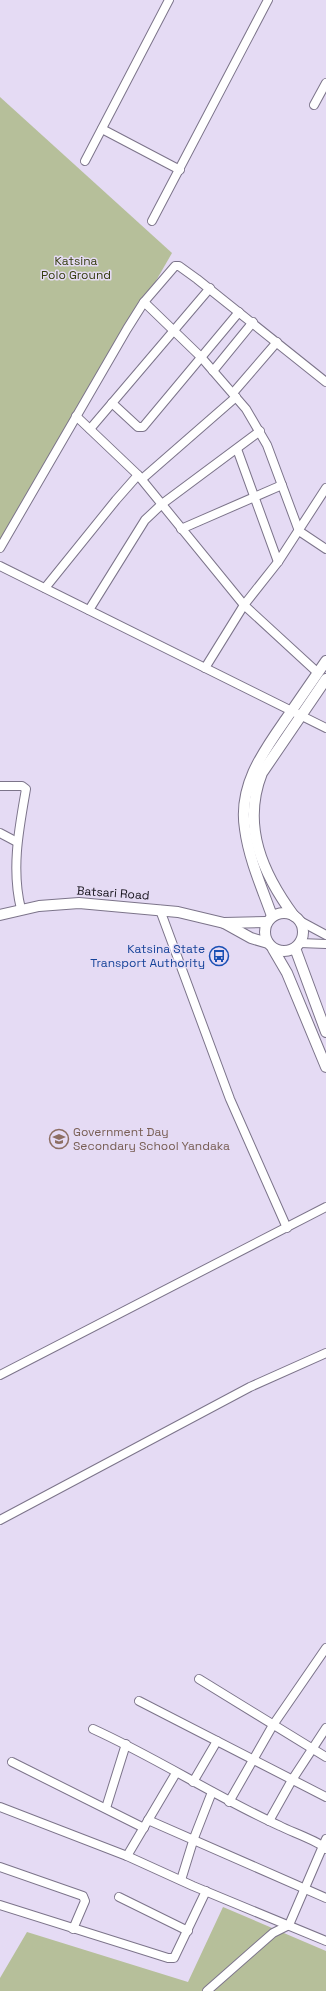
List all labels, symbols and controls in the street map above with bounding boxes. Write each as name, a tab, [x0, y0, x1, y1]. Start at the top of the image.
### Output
park label: Katsina Polo Ground	[41, 253, 111, 283]
street label: Batsari Road	[76, 882, 150, 904]
place label: Katsina State Transport Authority	[90, 941, 205, 971]
bus stop icon: Katsina State Transport Authority	[208, 945, 230, 967]
place label: Government Day Secondary School Yandaka	[73, 1124, 230, 1154]
school or university icon: Government Day Secondary School Yandaka	[48, 1128, 70, 1150]

